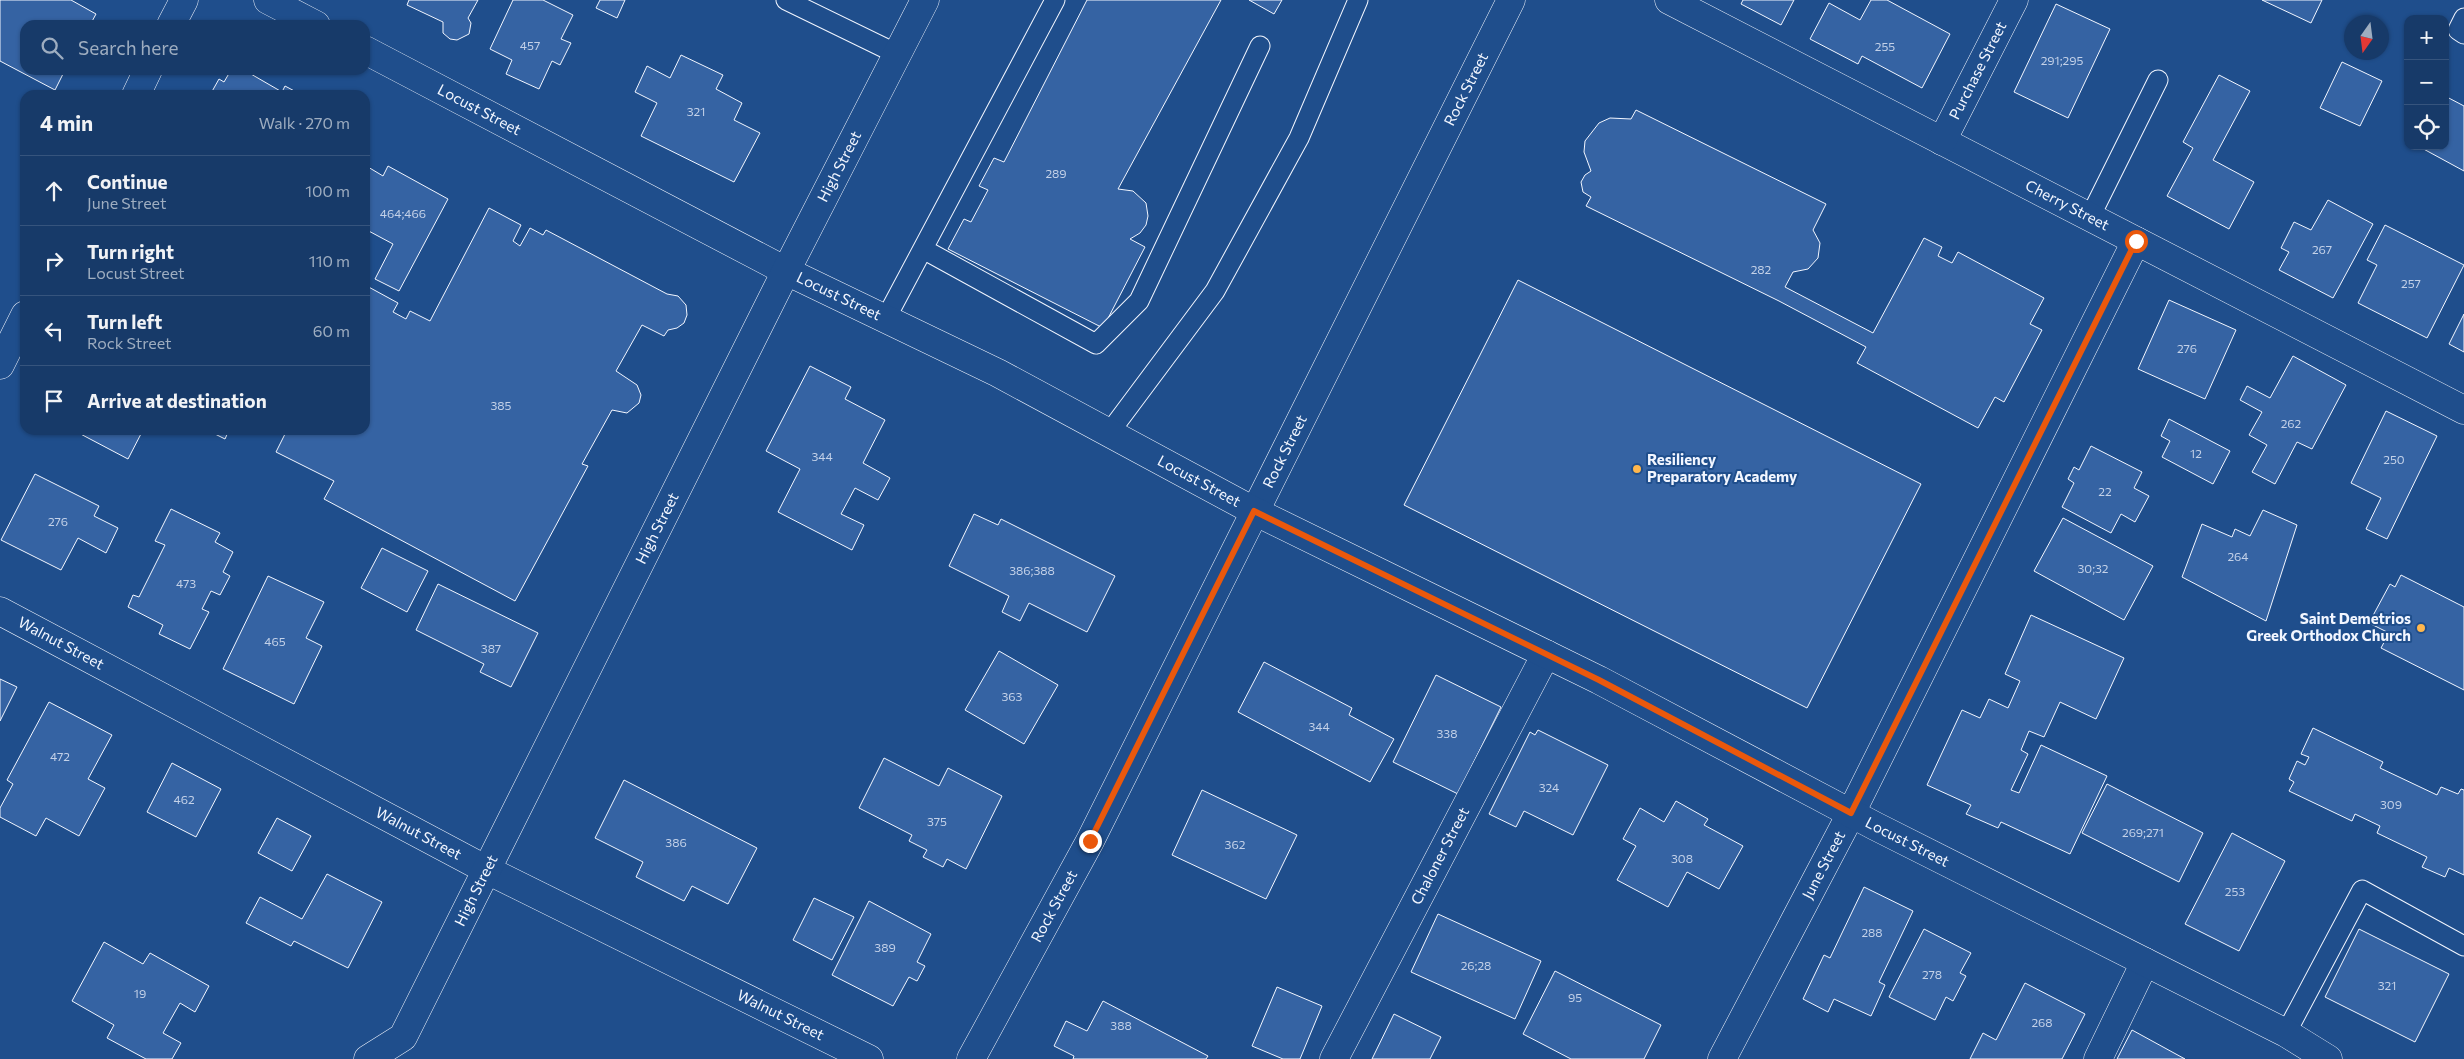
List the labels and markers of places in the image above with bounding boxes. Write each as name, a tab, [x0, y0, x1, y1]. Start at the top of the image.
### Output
place label: Resiliency Preparatory Academy	[1647, 450, 1798, 485]
marker: Resiliency Preparatory Academy	[1631, 463, 1643, 475]
place label: Saint Demetrios Greek Orthodox Church	[2246, 609, 2411, 644]
marker: Saint Demetrios Greek Orthodox Church	[2415, 622, 2427, 634]

